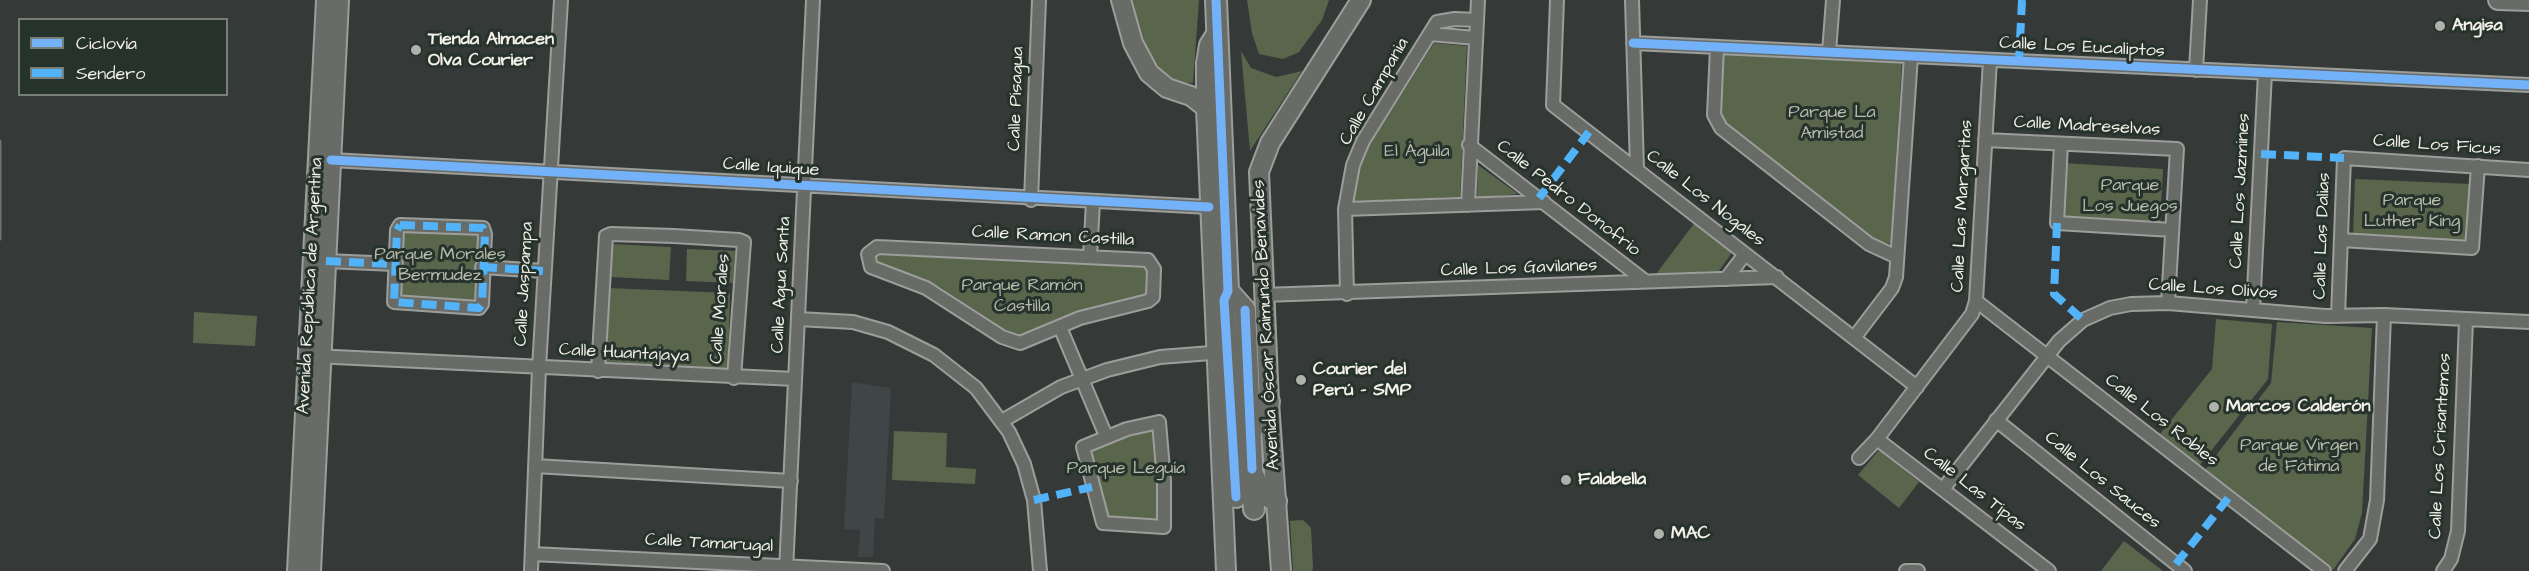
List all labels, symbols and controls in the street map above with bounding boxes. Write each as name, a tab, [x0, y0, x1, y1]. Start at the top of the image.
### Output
place label: Angisa	[2452, 15, 2503, 37]
legend	[18, 18, 228, 96]
marker: Angisa	[2433, 19, 2447, 33]
place label: Tienda Almacen Olva Courier	[428, 29, 554, 72]
text: Ciclovía	[76, 31, 137, 56]
street label: Calle Los Eucaliptos	[1999, 33, 2165, 63]
street label: Calle Campania	[1336, 34, 1414, 150]
marker: Tienda Almacen Olva Courier	[409, 43, 423, 57]
street label: Calle Pisagua	[1004, 46, 1030, 152]
text: Sendero	[76, 61, 145, 86]
park label: Parque La Amistad	[1788, 102, 1876, 144]
street label: Calle Madreselvas	[2013, 112, 2161, 142]
street label: Calle Los Jazmines	[2226, 113, 2256, 269]
street label: Calle Las Margaritas	[1948, 119, 1978, 293]
street label: Calle Los Ficus	[2372, 131, 2502, 161]
street label: Calle Pedro Donofrio	[1492, 136, 1644, 262]
park label: El Águila	[1384, 141, 1450, 163]
street label: Calle Los Nogales	[1641, 146, 1769, 252]
street label: Calle Iquique	[722, 154, 820, 182]
street label: Avenida República de Argentina	[293, 157, 329, 415]
street label: Calle Las Dalias	[2310, 172, 2336, 300]
park label: Parque Los Juegos	[2082, 175, 2178, 218]
street label: Avenida Óscar Raimundo Benavides	[1249, 179, 1285, 471]
park label: Parque Luther King	[2364, 190, 2460, 232]
street label: Calle Agua Santa	[768, 216, 796, 354]
street label: Calle Jaspampa	[511, 221, 539, 347]
street label: Calle Ramon Castilla	[971, 222, 1135, 252]
park label: Parque Morales Bermudez	[374, 244, 506, 286]
street label: Calle Morales	[706, 253, 736, 365]
street label: Calle Los Gavilanes	[1440, 255, 1598, 283]
park label: Parque Ramón Castilla	[961, 275, 1083, 318]
street label: Calle Los Olivos	[2148, 275, 2278, 305]
street label: Calle Huantajaya	[558, 340, 690, 368]
street label: Calle Los Crisantemos	[2425, 353, 2457, 539]
place label: Courier del Perú - SMP	[1313, 359, 1411, 401]
street label: Calle Los Robles	[2100, 370, 2222, 472]
marker: Courier del Perú - SMP	[1294, 373, 1308, 387]
place label: Marcos Calderón	[2226, 396, 2370, 418]
marker: Marcos Calderón	[2207, 400, 2221, 414]
street label: Calle Los Sauces	[2039, 427, 2165, 535]
park label: Parque Virgen de Fátima	[2240, 435, 2358, 478]
street label: Calle Las Tipas	[1918, 443, 2030, 537]
park label: Parque Leguía	[1067, 458, 1185, 480]
place label: Falabella	[1578, 469, 1646, 491]
marker: Falabella	[1559, 473, 1573, 487]
place label: MAC	[1671, 523, 1710, 545]
marker: MAC	[1652, 527, 1666, 541]
street label: Calle Tamarugal	[644, 530, 774, 558]

